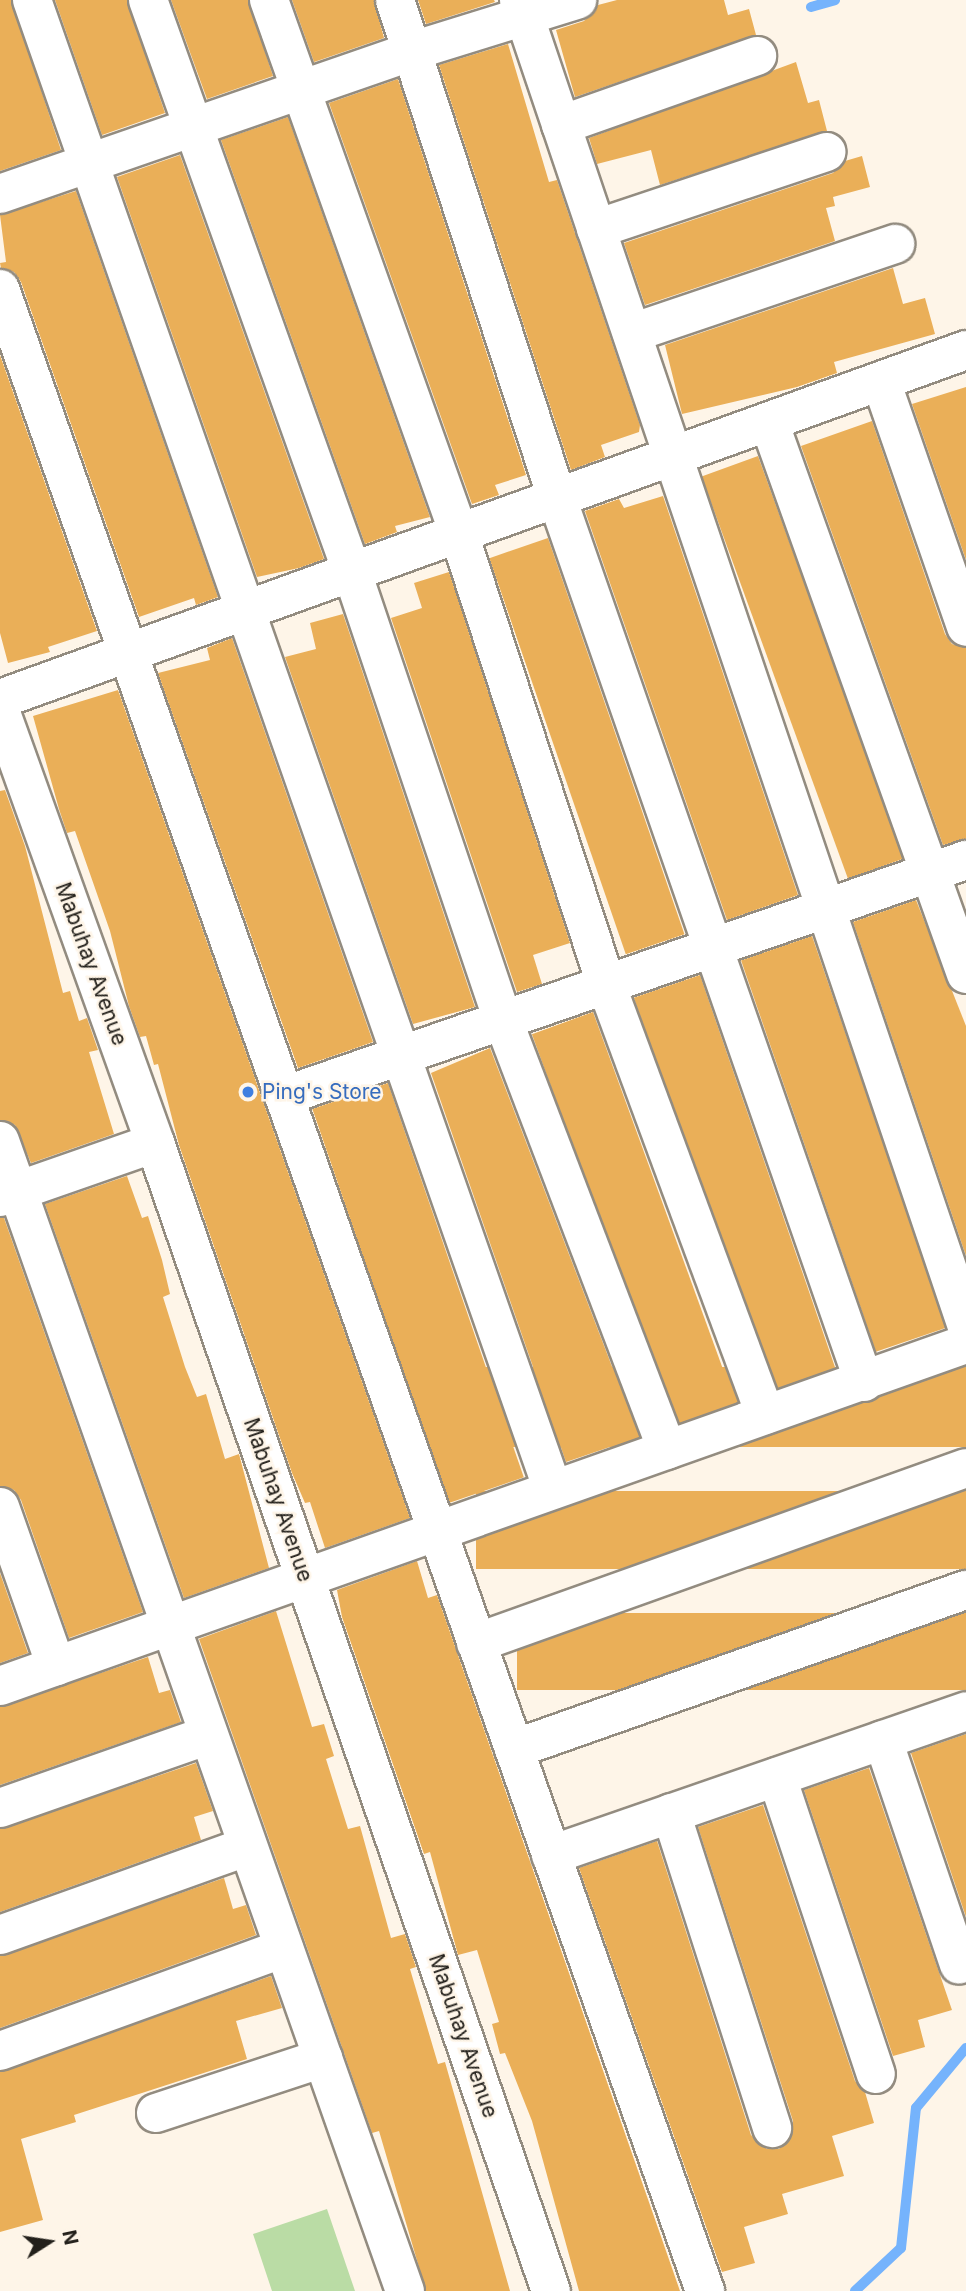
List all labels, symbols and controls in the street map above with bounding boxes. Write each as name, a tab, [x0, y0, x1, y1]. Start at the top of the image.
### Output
street label: Mabuhay Avenue	[50, 879, 132, 1049]
place label: Ping's Store	[262, 1079, 382, 1105]
marker: Ping's Store	[240, 1084, 256, 1100]
street label: Mabuhay Avenue	[238, 1415, 318, 1585]
street label: Mabuhay Avenue	[423, 1951, 503, 2121]
north arrow	[14, 2207, 84, 2277]
text: N	[57, 2228, 83, 2247]

